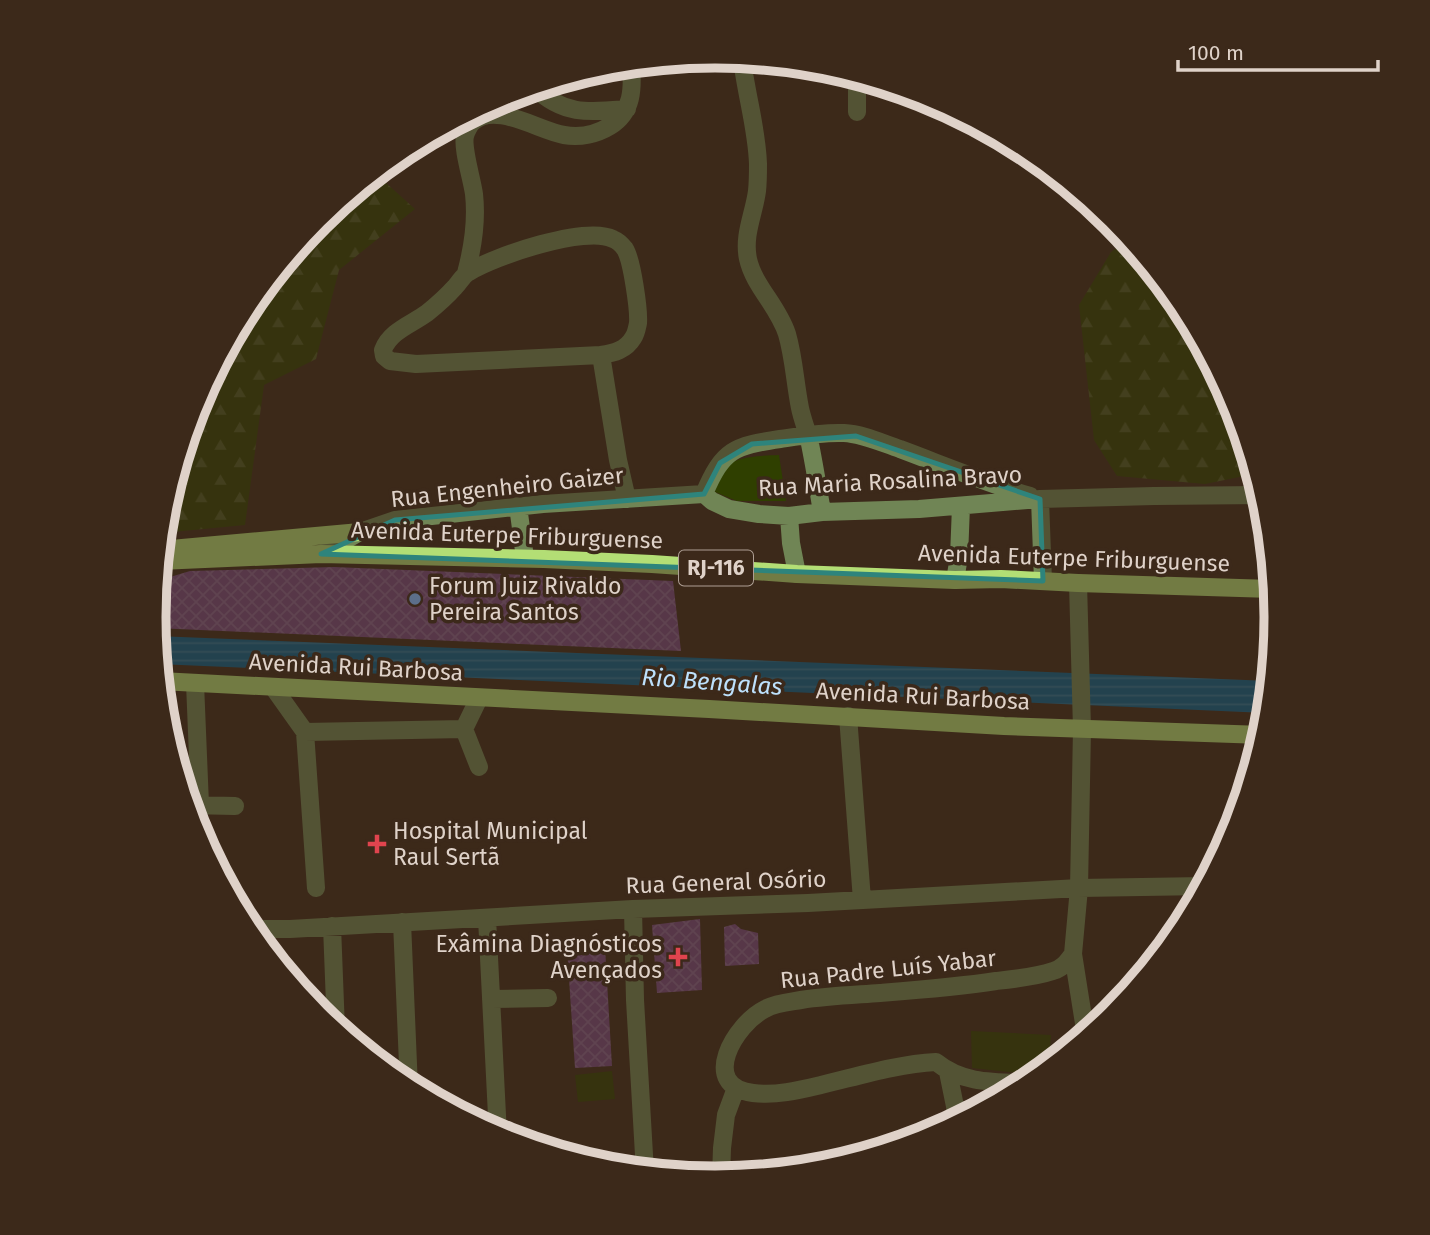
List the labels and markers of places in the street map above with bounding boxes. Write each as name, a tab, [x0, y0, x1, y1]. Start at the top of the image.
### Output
place label: Forum Juiz Rivaldo Pereira Santos	[429, 572, 621, 626]
marker: Forum Juiz Rivaldo Pereira Santos	[407, 591, 423, 607]
place label: Hospital Municipal Raul Sertã	[393, 817, 588, 871]
marker: Hospital Municipal Raul Sertã	[367, 834, 387, 854]
place label: Exâmina Diagnósticos Avençados	[435, 930, 662, 984]
marker: Exâmina Diagnósticos Avençados	[668, 947, 688, 967]

